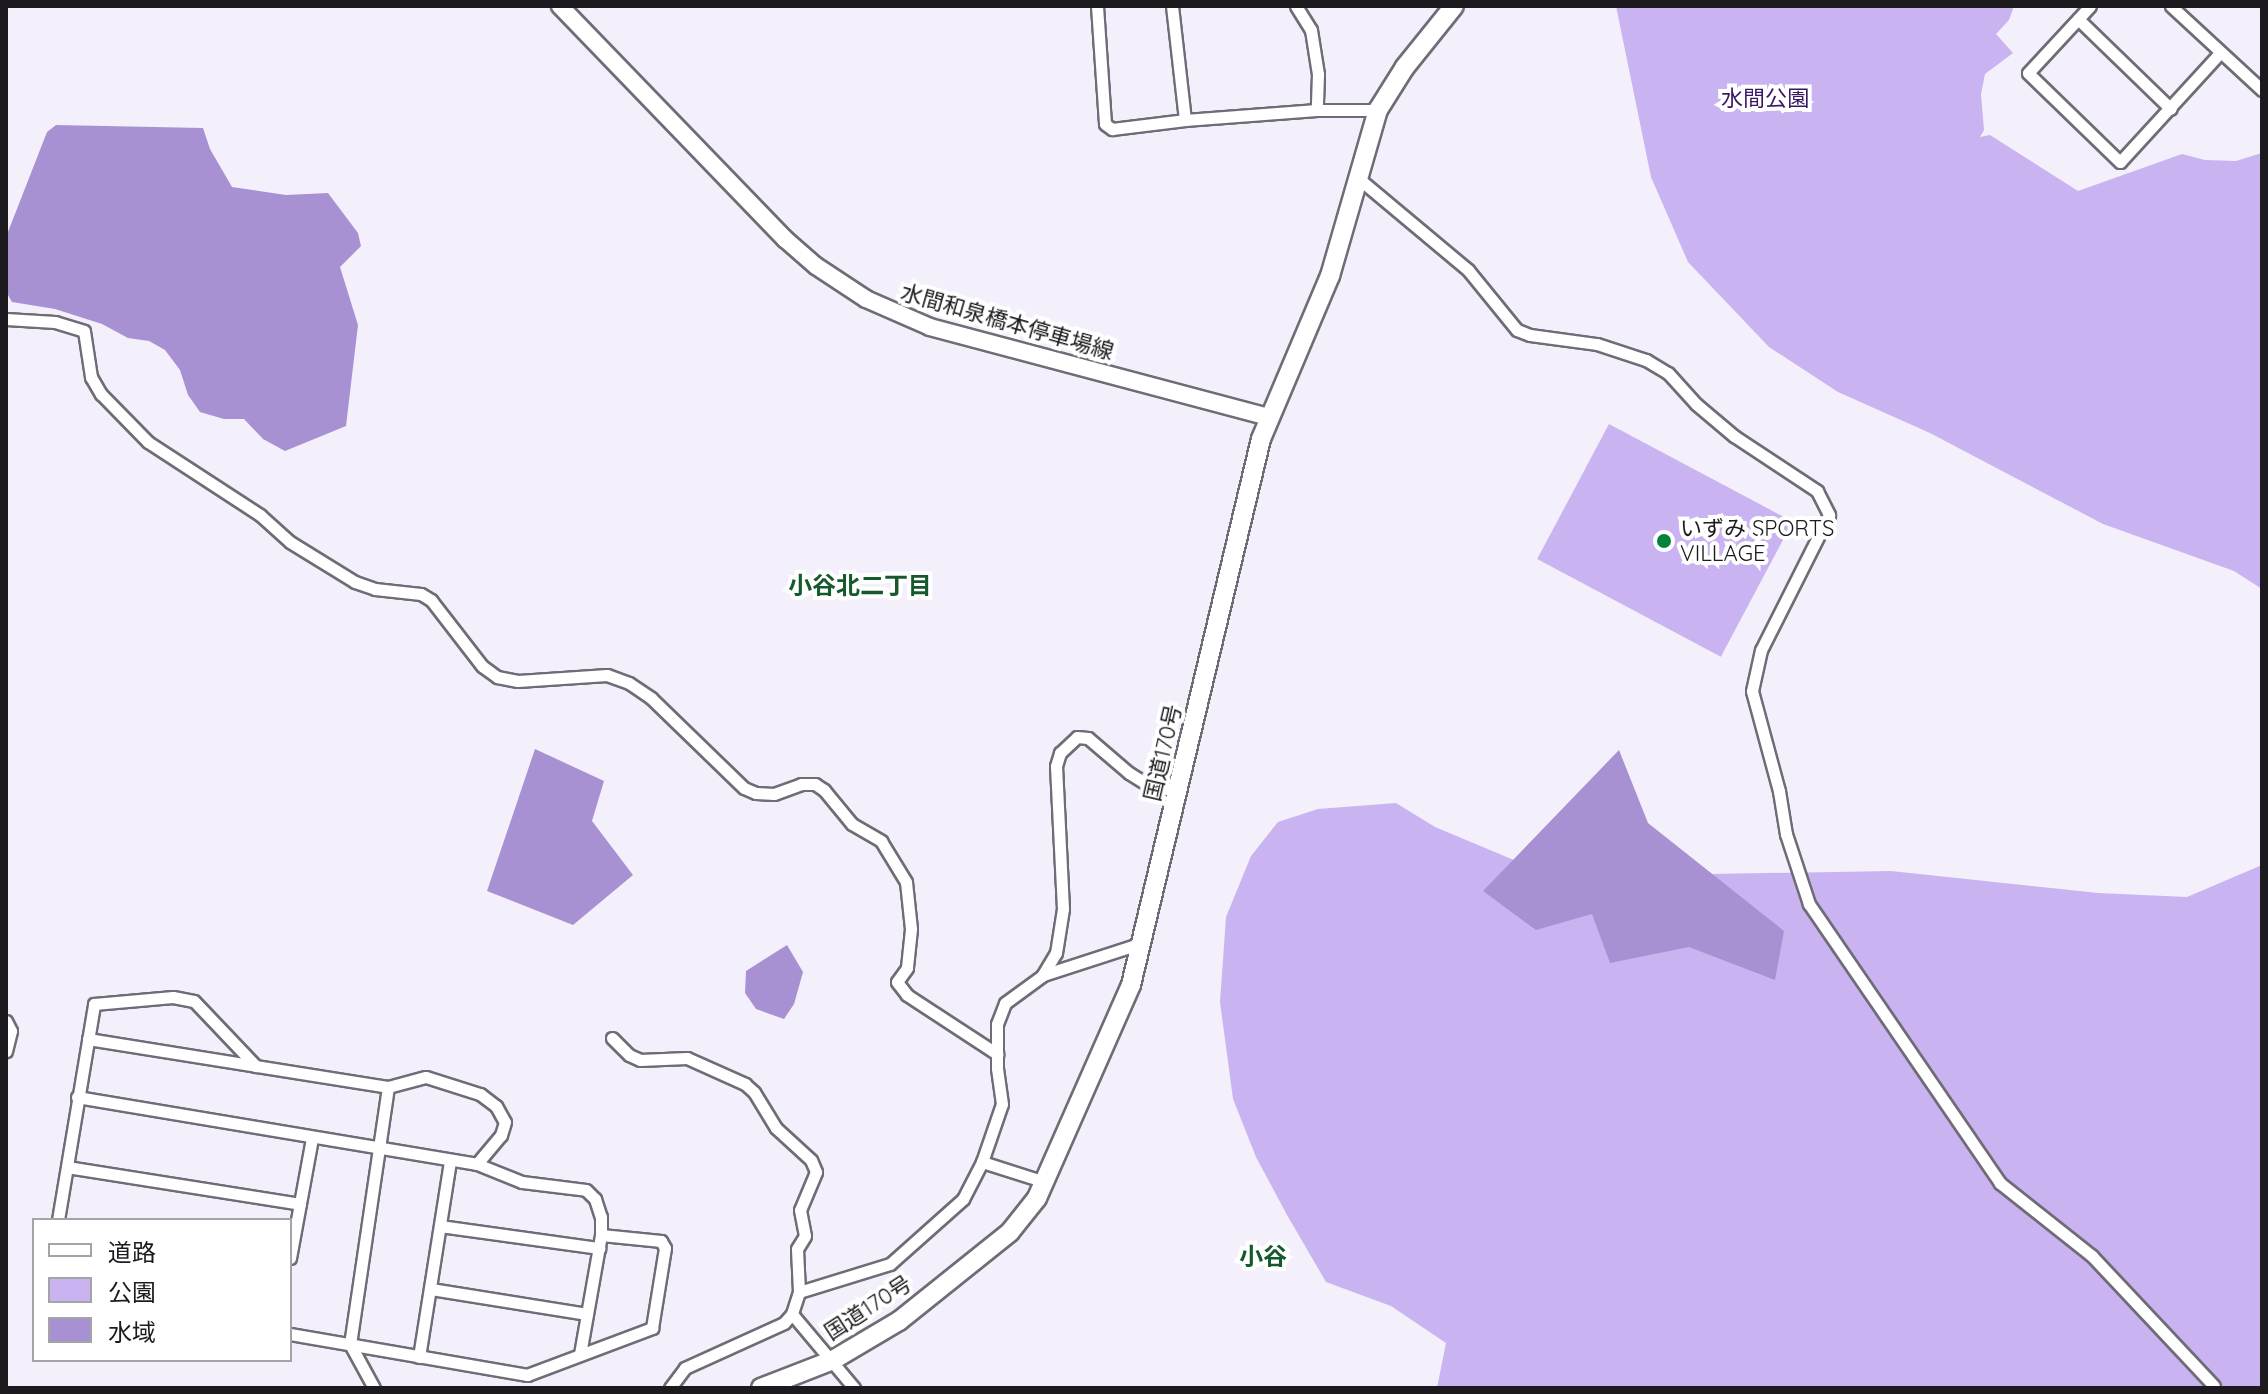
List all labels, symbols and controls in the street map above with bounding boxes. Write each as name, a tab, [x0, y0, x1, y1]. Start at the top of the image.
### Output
park label: 水間公園	[1721, 86, 1809, 112]
street label: 水間和泉橋本停車場線	[898, 279, 1116, 365]
place label: いずみ SPORTS VILLAGE	[1680, 515, 1834, 566]
marker: いずみ SPORTS VILLAGE	[1655, 532, 1673, 550]
district label: 小谷北二丁目	[788, 572, 932, 600]
street label: 国道170号	[1139, 702, 1187, 804]
legend	[32, 1218, 292, 1362]
text: 道路	[108, 1237, 156, 1267]
district label: 小谷	[1239, 1243, 1287, 1271]
street label: 国道170号	[819, 1270, 917, 1346]
text: 公園	[108, 1277, 156, 1307]
text: 水域	[108, 1317, 156, 1347]

